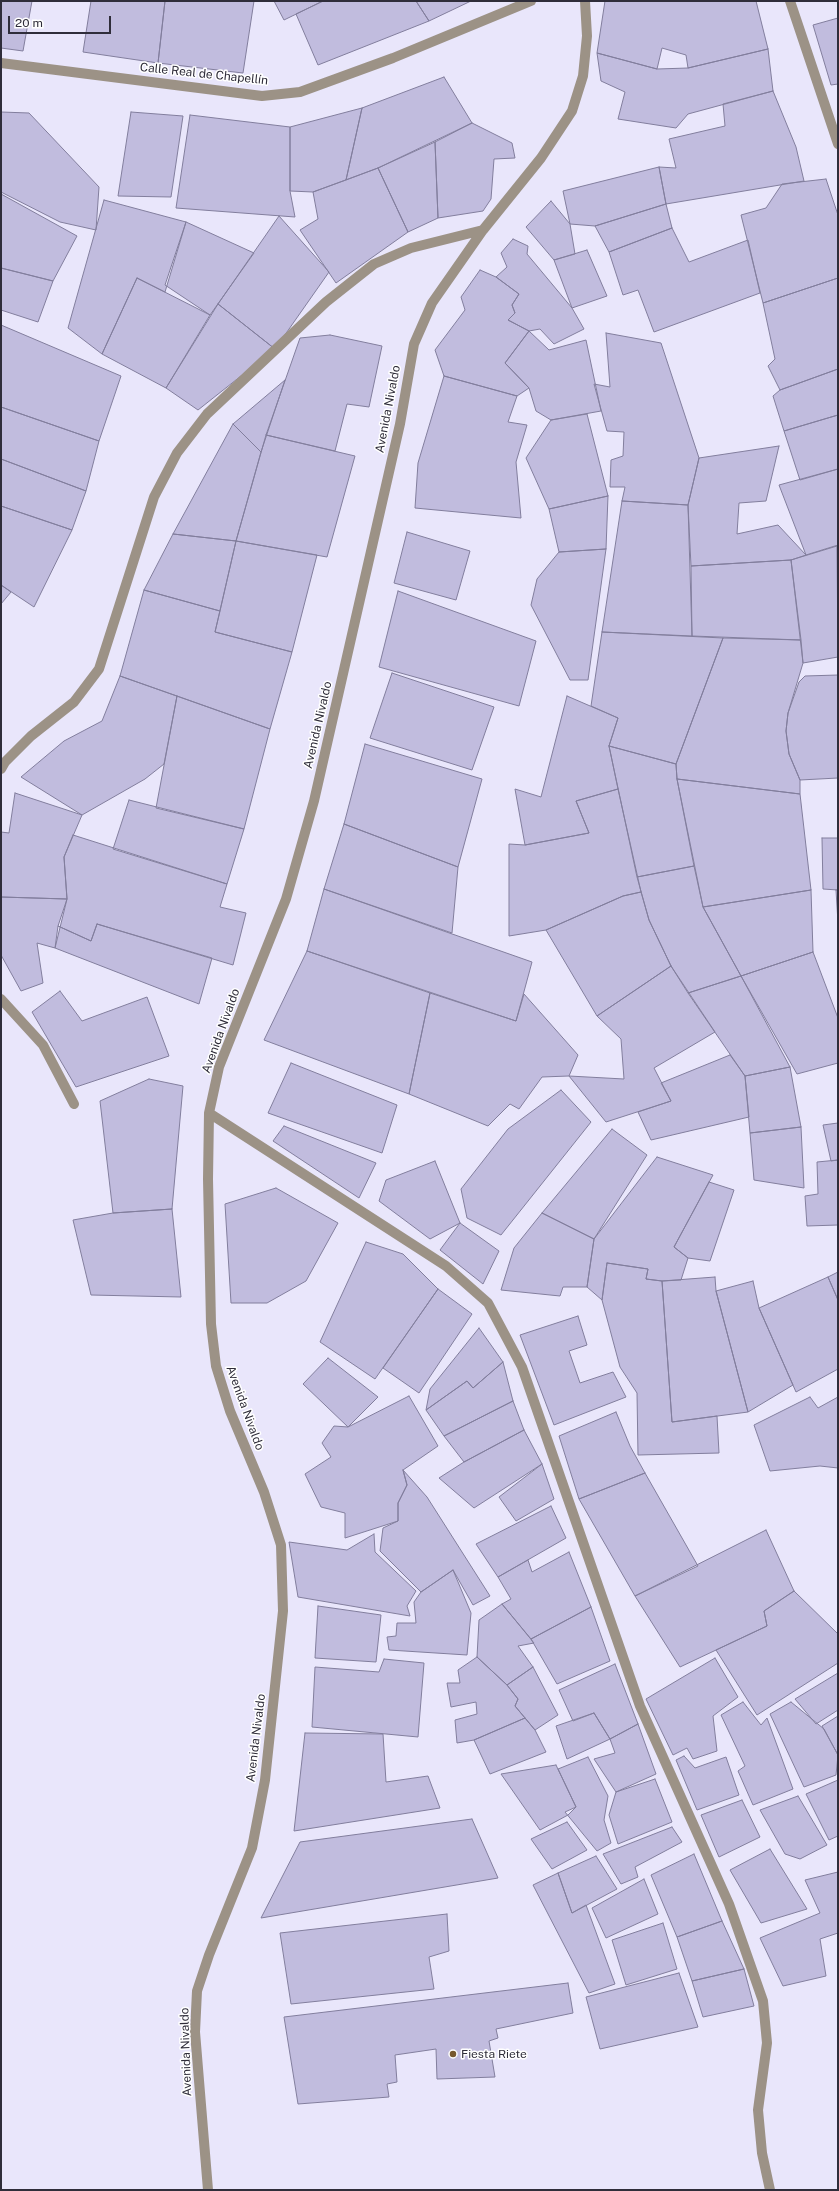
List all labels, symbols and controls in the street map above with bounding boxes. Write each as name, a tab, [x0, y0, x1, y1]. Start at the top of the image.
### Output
scale bar	[10, 8, 113, 34]
text: 20 m	[15, 16, 43, 30]
street label: Calle Real de Chapellín	[139, 60, 269, 88]
street label: Avenida Nivaldo	[372, 364, 404, 454]
street label: Avenida Nivaldo	[301, 680, 335, 770]
street label: Avenida Nivaldo	[199, 987, 243, 1075]
street label: Avenida Nivaldo	[223, 1364, 267, 1452]
street label: Avenida Nivaldo	[243, 1693, 269, 1783]
street label: Avenida Nivaldo	[177, 2007, 195, 2097]
place label: Fiesta Riete	[461, 2047, 527, 2061]
marker: Fiesta Riete	[448, 2049, 458, 2059]

